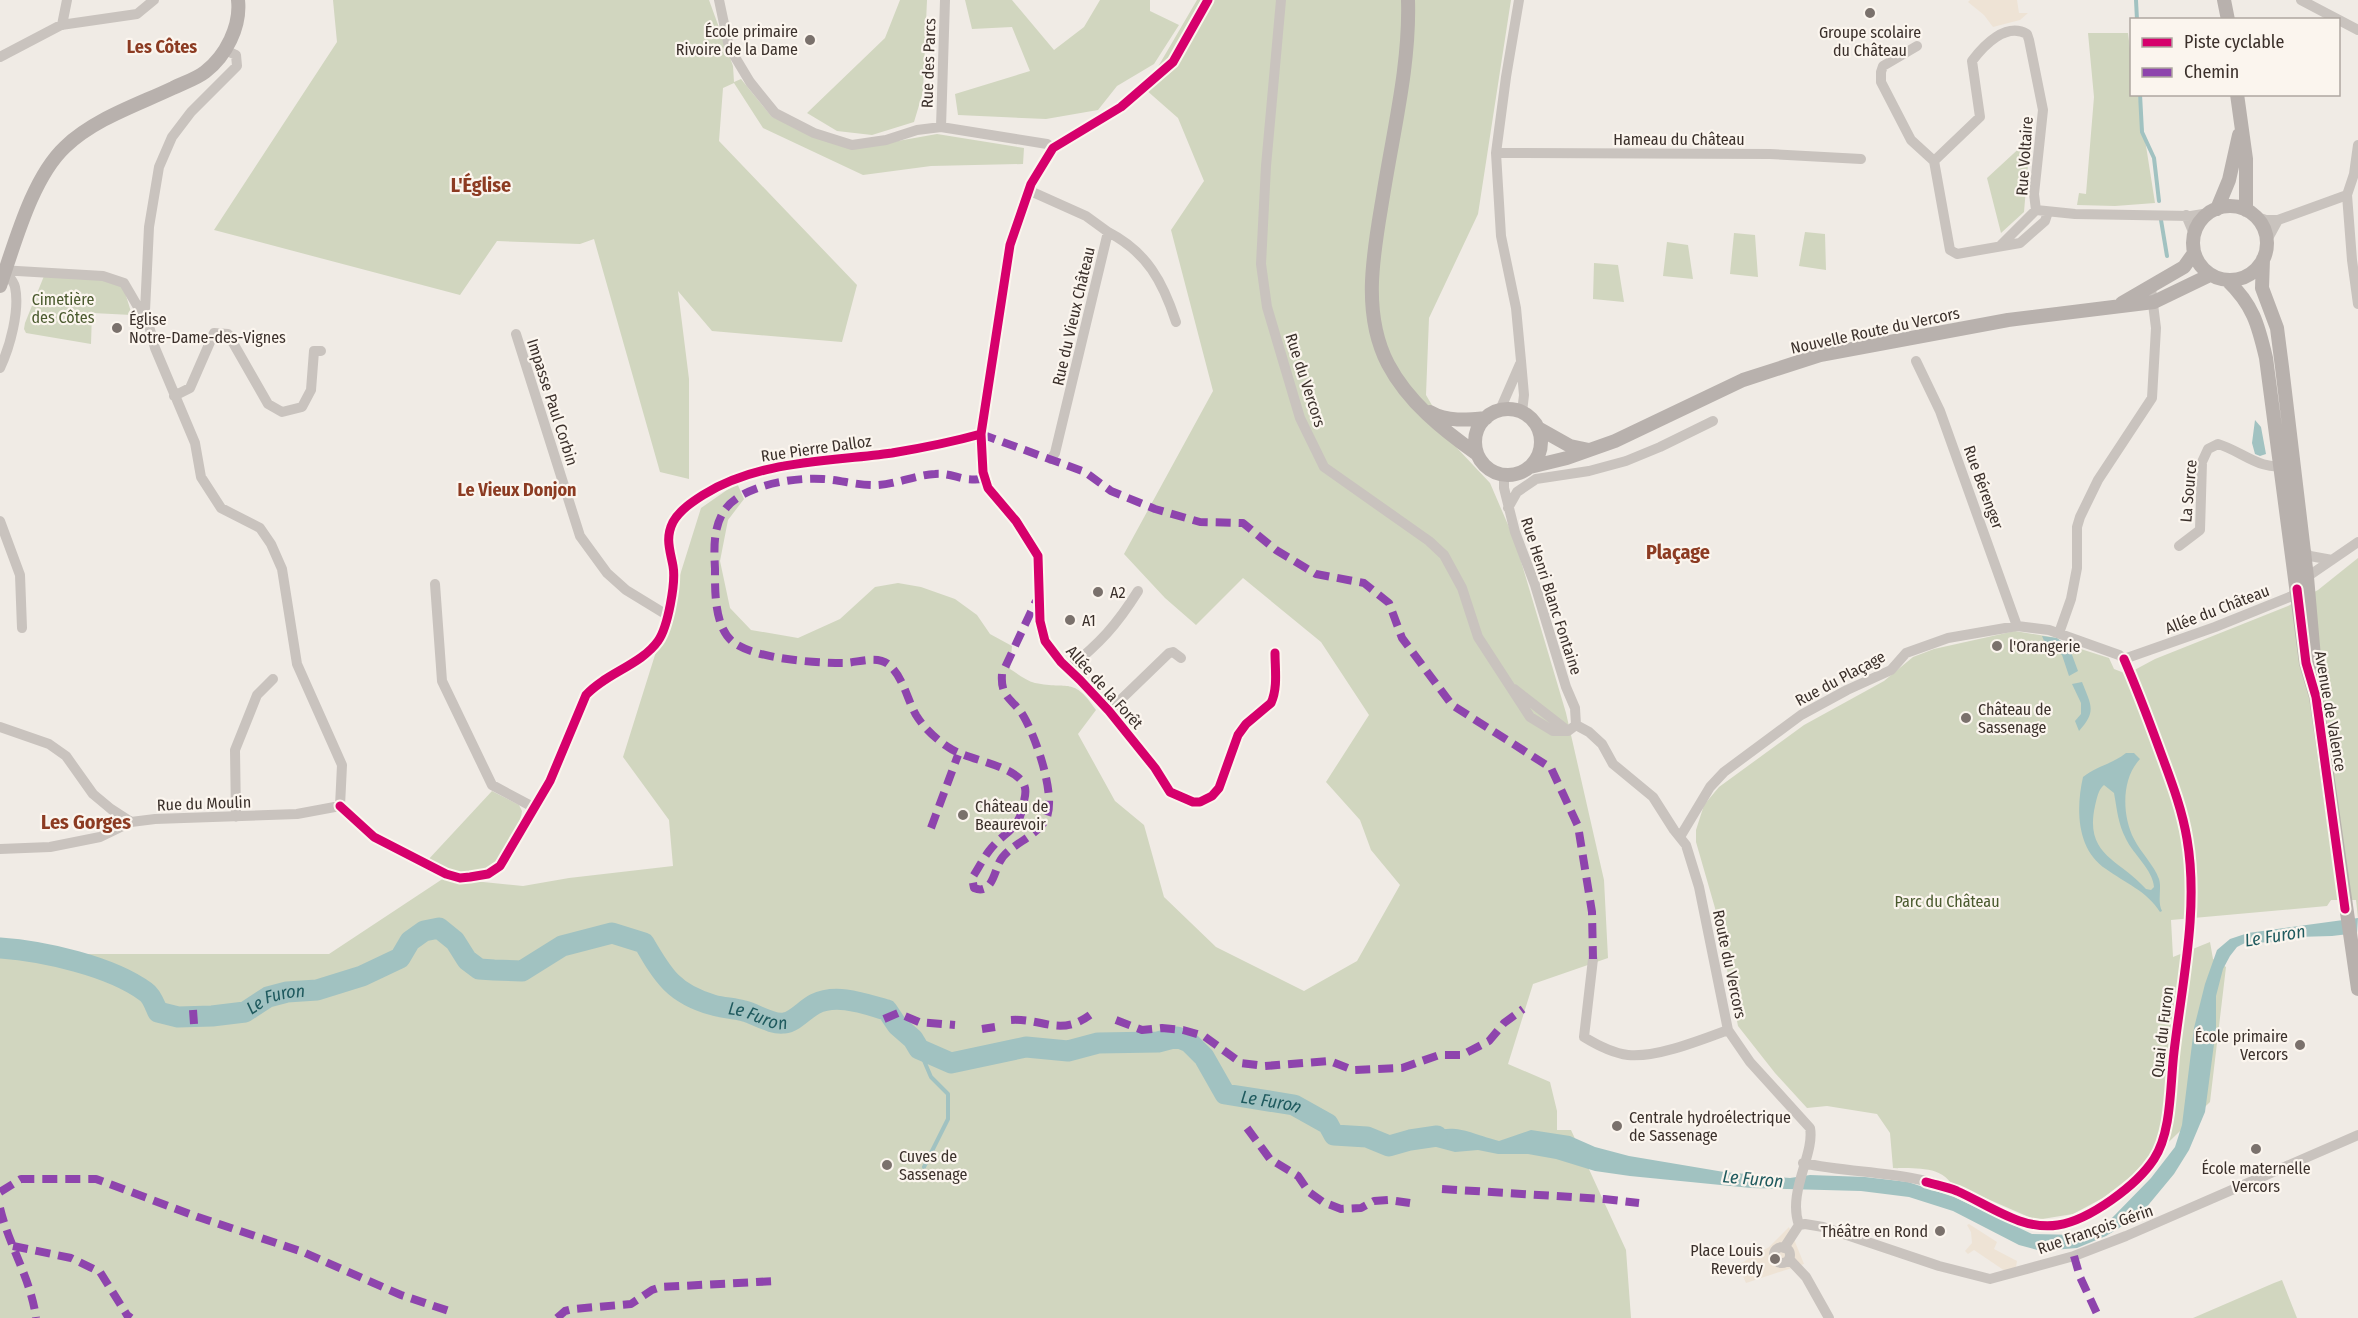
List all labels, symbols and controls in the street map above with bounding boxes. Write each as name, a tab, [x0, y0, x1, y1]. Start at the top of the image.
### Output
marker: Groupe scolaire du Château	[1863, 6, 1877, 20]
street label: Rue des Parcs	[917, 18, 940, 108]
legend	[2130, 18, 2340, 96]
place label: École primaire Rivoire de la Dame	[676, 22, 798, 59]
place label: Groupe scolaire du Château	[1819, 23, 1921, 60]
text: Piste cyclable	[2184, 31, 2284, 53]
marker: École primaire Rivoire de la Dame	[803, 33, 817, 47]
district label: Les Côtes	[127, 36, 197, 58]
text: Chemin	[2184, 61, 2239, 83]
street label: Rue Voltaire	[2012, 116, 2037, 196]
street label: Hameau du Château	[1613, 130, 1745, 149]
district label: L'Église	[451, 172, 511, 197]
street label: Rue du Vieux Château	[1048, 245, 1099, 387]
park label: Cimetière des Côtes	[31, 290, 95, 327]
street label: Nouvelle Route du Vercors	[1789, 303, 1961, 358]
place label: Église Notre-Dame-des-Vignes	[129, 310, 286, 347]
marker: Église Notre-Dame-des-Vignes	[110, 321, 124, 335]
street label: Rue du Vercors	[1281, 331, 1330, 430]
street label: Impasse Paul Corbin	[523, 336, 582, 468]
street label: Rue Pierre Dalloz	[760, 431, 872, 466]
street label: Rue Bérenger	[1960, 443, 2008, 532]
street label: La Source	[2176, 459, 2201, 523]
district label: Le Vieux Donjon	[457, 479, 577, 501]
street label: Rue Henri Blanc Fontaine	[1517, 515, 1586, 677]
district label: Plaçage	[1646, 540, 1710, 564]
street label: Allée du Château	[2162, 581, 2272, 638]
place label: A2	[1110, 583, 1126, 602]
marker: A2	[1091, 585, 1105, 599]
place label: A1	[1082, 611, 1096, 630]
marker: A1	[1063, 613, 1077, 627]
place label: l'Orangerie	[2009, 637, 2080, 656]
marker: l'Orangerie	[1990, 639, 2004, 653]
street label: Allée de la Forêt	[1062, 642, 1147, 733]
street label: Rue du Plaçage	[1792, 647, 1889, 710]
street label: Avenue de Valence	[2311, 649, 2350, 773]
place label: Château de Sassenage	[1978, 700, 2052, 737]
marker: Château de Sassenage	[1959, 711, 1973, 725]
street label: Rue du Moulin	[157, 792, 251, 815]
place label: Château de Beaurevoir	[975, 797, 1049, 834]
marker: Château de Beaurevoir	[956, 808, 970, 822]
district label: Les Gorges	[41, 810, 131, 834]
park label: Parc du Château	[1894, 892, 2000, 911]
street label: Route du Vercors	[1709, 908, 1750, 1020]
water label: Le Furon	[2243, 920, 2307, 952]
water label: Le Furon	[242, 980, 306, 1019]
street label: Quai du Furon	[2147, 985, 2178, 1079]
water label: Le Furon	[727, 997, 788, 1035]
place label: École primaire Vercors	[2195, 1027, 2288, 1064]
marker: École primaire Vercors	[2293, 1038, 2307, 1052]
water label: Le Furon	[1239, 1086, 1306, 1118]
place label: Centrale hydroélectrique de Sassenage	[1629, 1108, 1791, 1145]
marker: Centrale hydroélectrique de Sassenage	[1610, 1119, 1624, 1133]
marker: École maternelle Vercors	[2249, 1142, 2263, 1156]
place label: Cuves de Sassenage	[899, 1147, 967, 1184]
marker: Cuves de Sassenage	[880, 1158, 894, 1172]
place label: École maternelle Vercors	[2201, 1159, 2311, 1196]
water label: Le Furon	[1722, 1165, 1784, 1193]
street label: Rue François Gérin	[2035, 1201, 2156, 1258]
place label: Théâtre en Rond	[1821, 1222, 1928, 1241]
marker: Théâtre en Rond	[1933, 1224, 1947, 1238]
place label: Place Louis Reverdy	[1690, 1241, 1764, 1278]
marker: Place Louis Reverdy	[1768, 1252, 1782, 1266]

